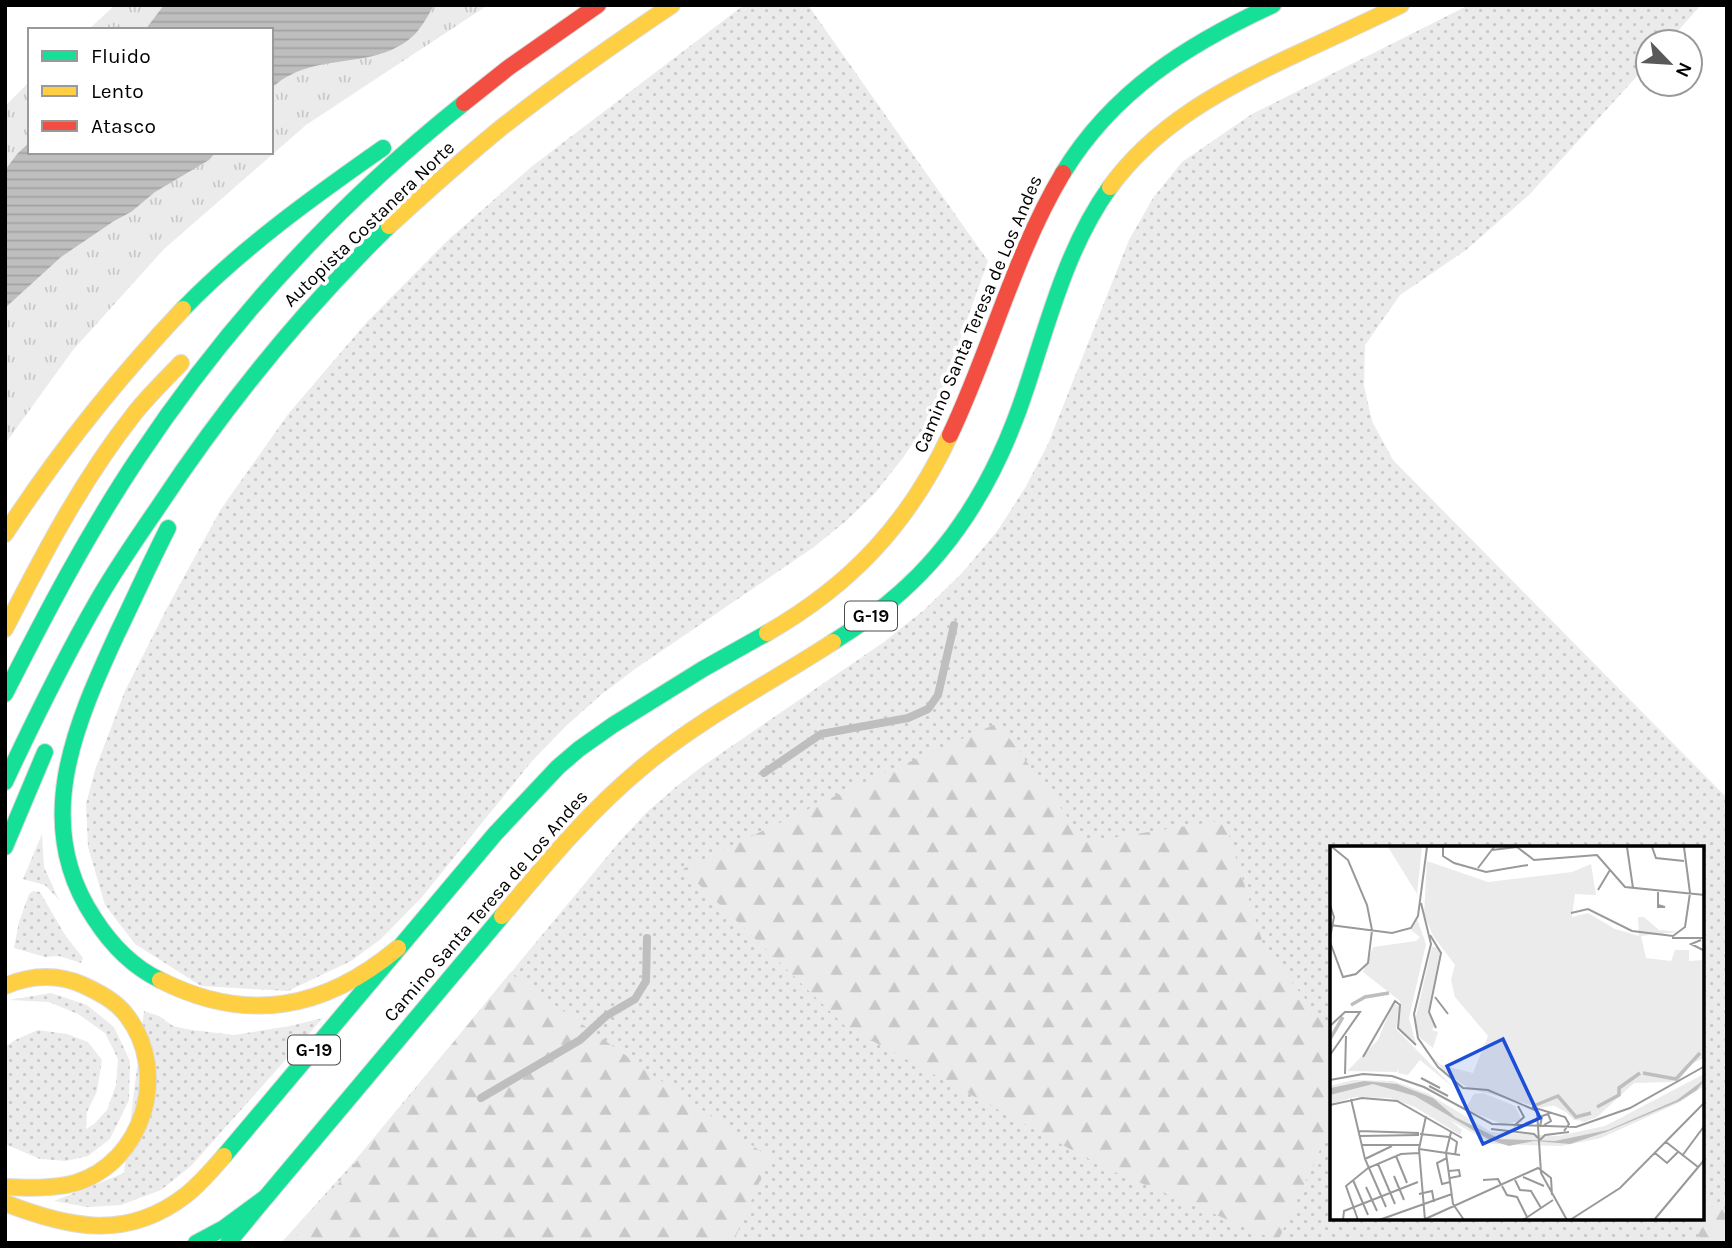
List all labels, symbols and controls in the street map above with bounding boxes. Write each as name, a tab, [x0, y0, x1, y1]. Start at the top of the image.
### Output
legend	[28, 28, 273, 154]
north arrow	[1634, 28, 1704, 98]
text: Fluido	[91, 44, 151, 68]
text: N	[1671, 59, 1696, 81]
text: Lento	[91, 79, 144, 103]
text: Atasco	[91, 114, 156, 138]
street label: Autopista Costanera Norte	[279, 137, 459, 311]
street label: Camino Santa Teresa de Los Andes	[909, 172, 1047, 456]
road number: G-19	[845, 602, 897, 630]
street label: Camino Santa Teresa de Los Andes	[379, 786, 593, 1026]
inset map	[1330, 846, 1704, 1220]
road number: G-19	[288, 1036, 340, 1064]

